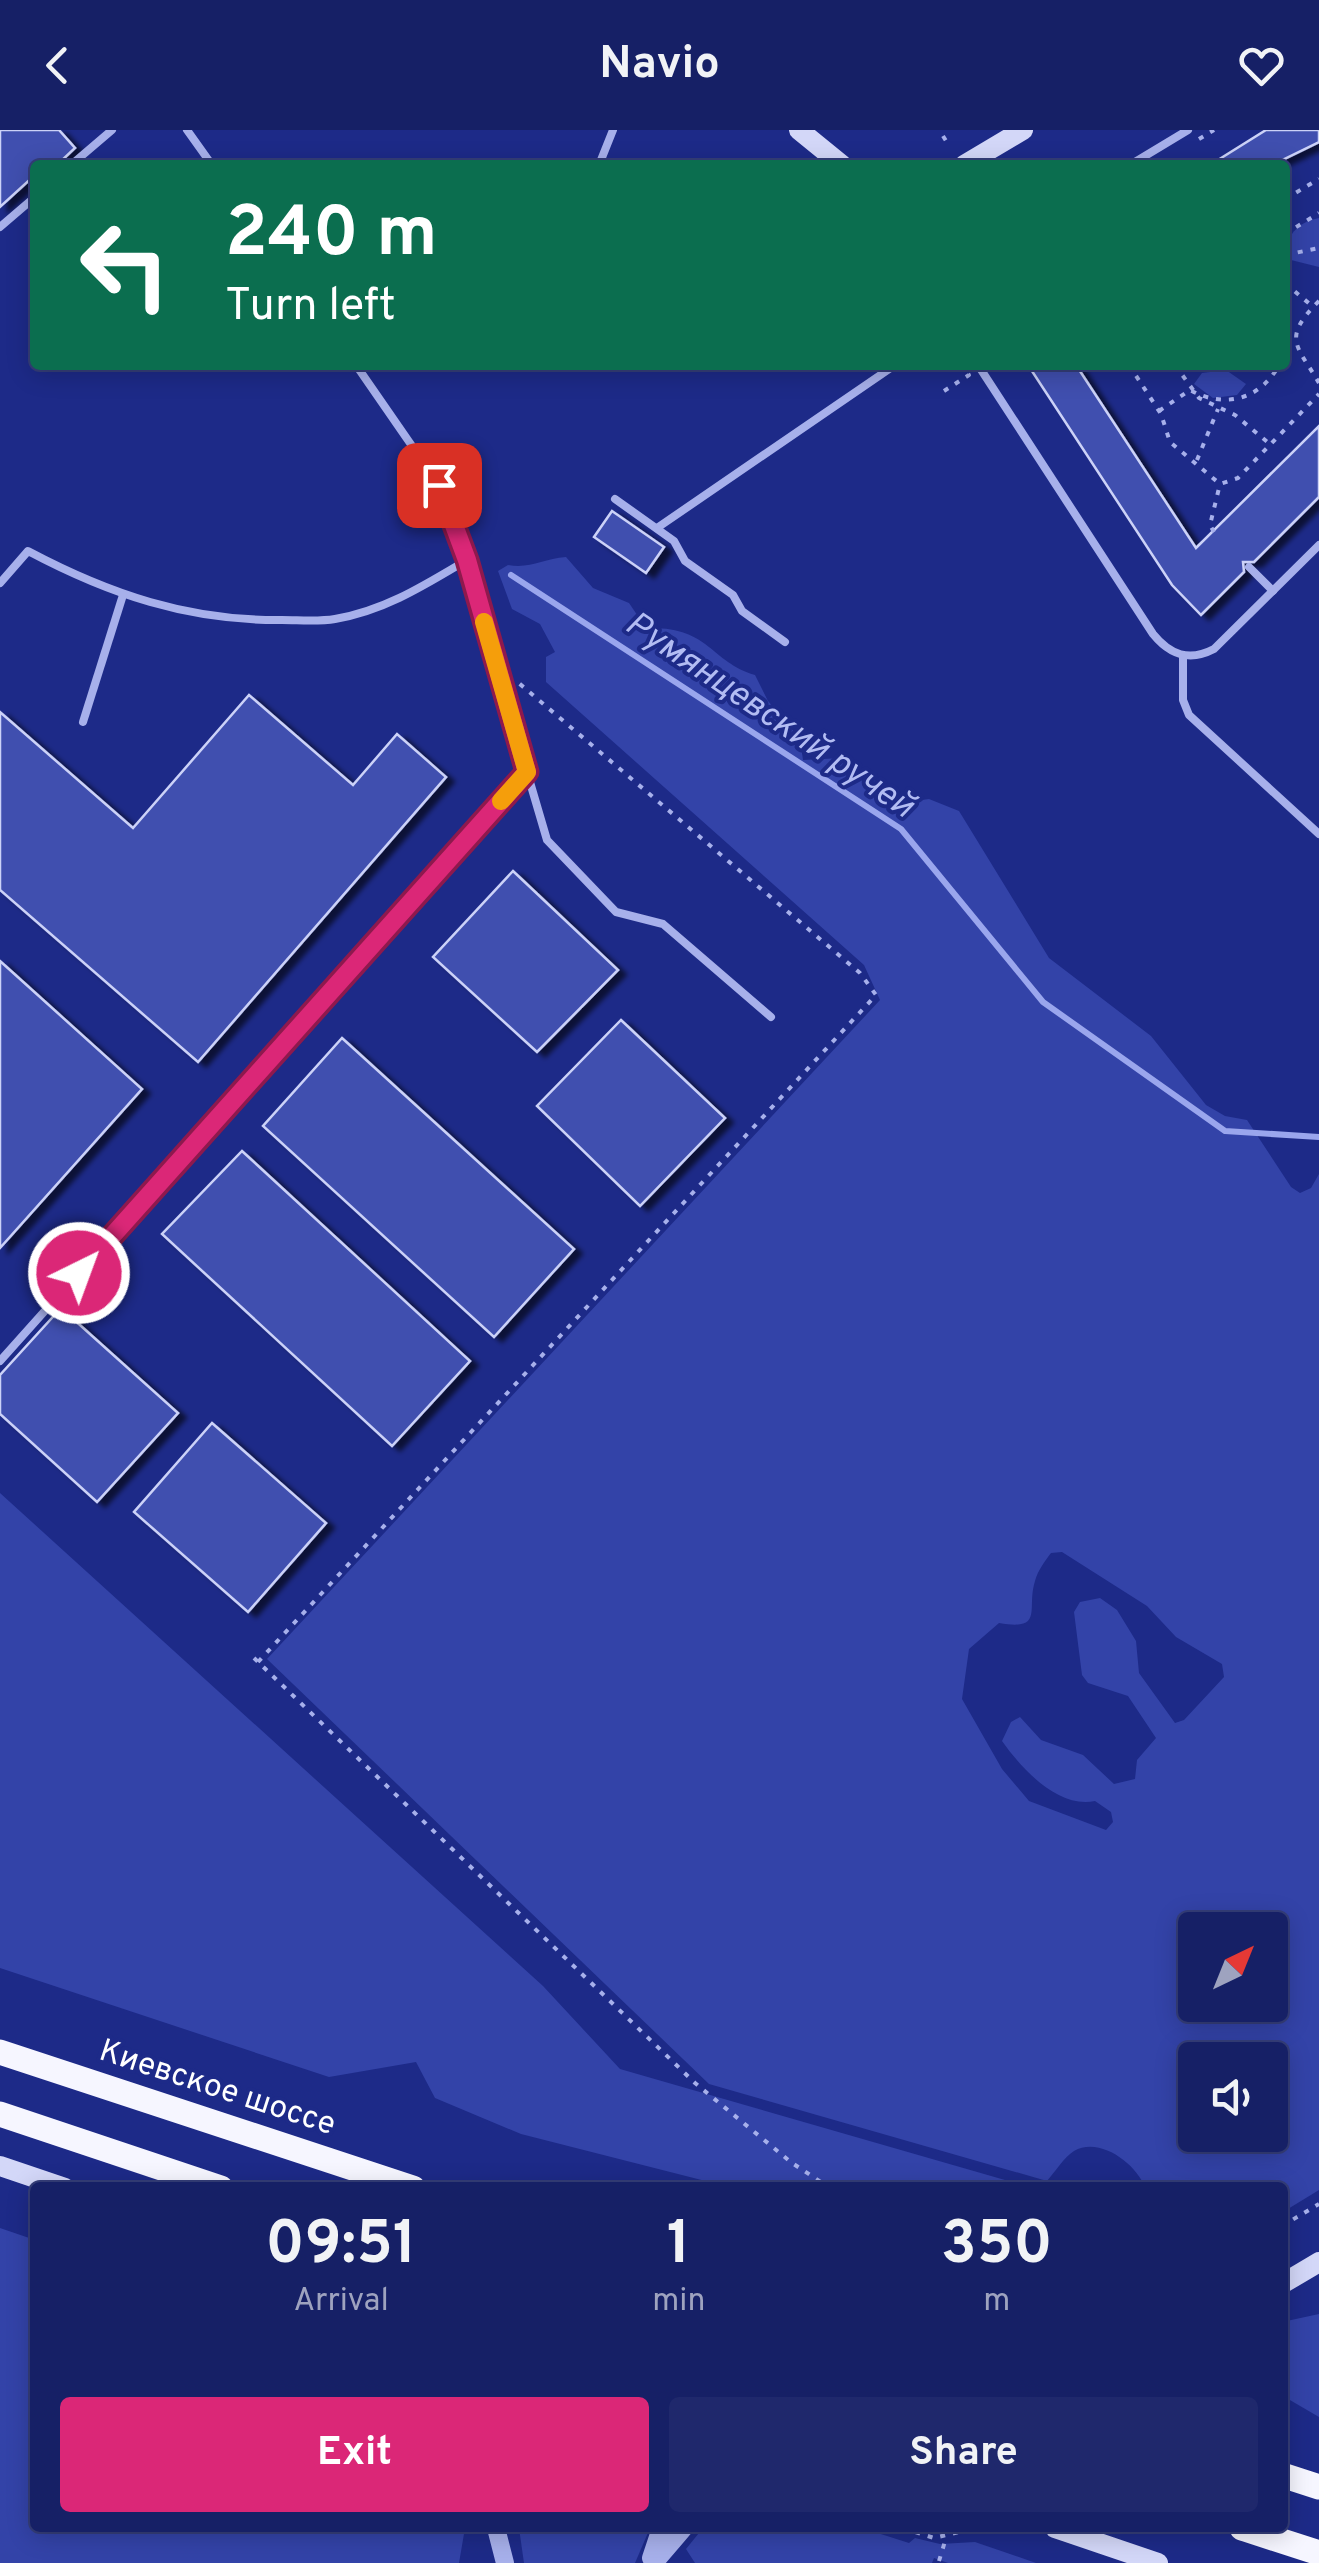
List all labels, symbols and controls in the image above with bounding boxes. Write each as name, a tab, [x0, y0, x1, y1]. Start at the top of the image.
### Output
text: Navio	[599, 37, 720, 94]
icon: back	[30, 38, 85, 93]
icon: heart	[1234, 38, 1289, 93]
text: 240 m	[225, 192, 438, 281]
icon: left	[60, 200, 190, 330]
text: Turn left	[225, 279, 396, 336]
pin	[397, 443, 482, 528]
icon: arrive	[412, 458, 467, 513]
water label: Румянцевский ручей	[616, 603, 924, 830]
position arrow	[27, 1221, 131, 1325]
north arrow	[1178, 1912, 1288, 2022]
map controls	[1178, 1912, 1288, 2152]
street label: Киевское шоссе	[94, 2032, 340, 2146]
button: sound	[1178, 2042, 1288, 2152]
text: 09:51	[265, 2209, 417, 2285]
text: 1	[667, 2209, 691, 2285]
text: 350	[941, 2209, 1053, 2285]
text: Arrival	[293, 2282, 389, 2322]
text: min	[652, 2282, 705, 2322]
text: m	[983, 2282, 1010, 2322]
button: Exit	[60, 2397, 649, 2512]
button: Share	[669, 2397, 1258, 2512]

